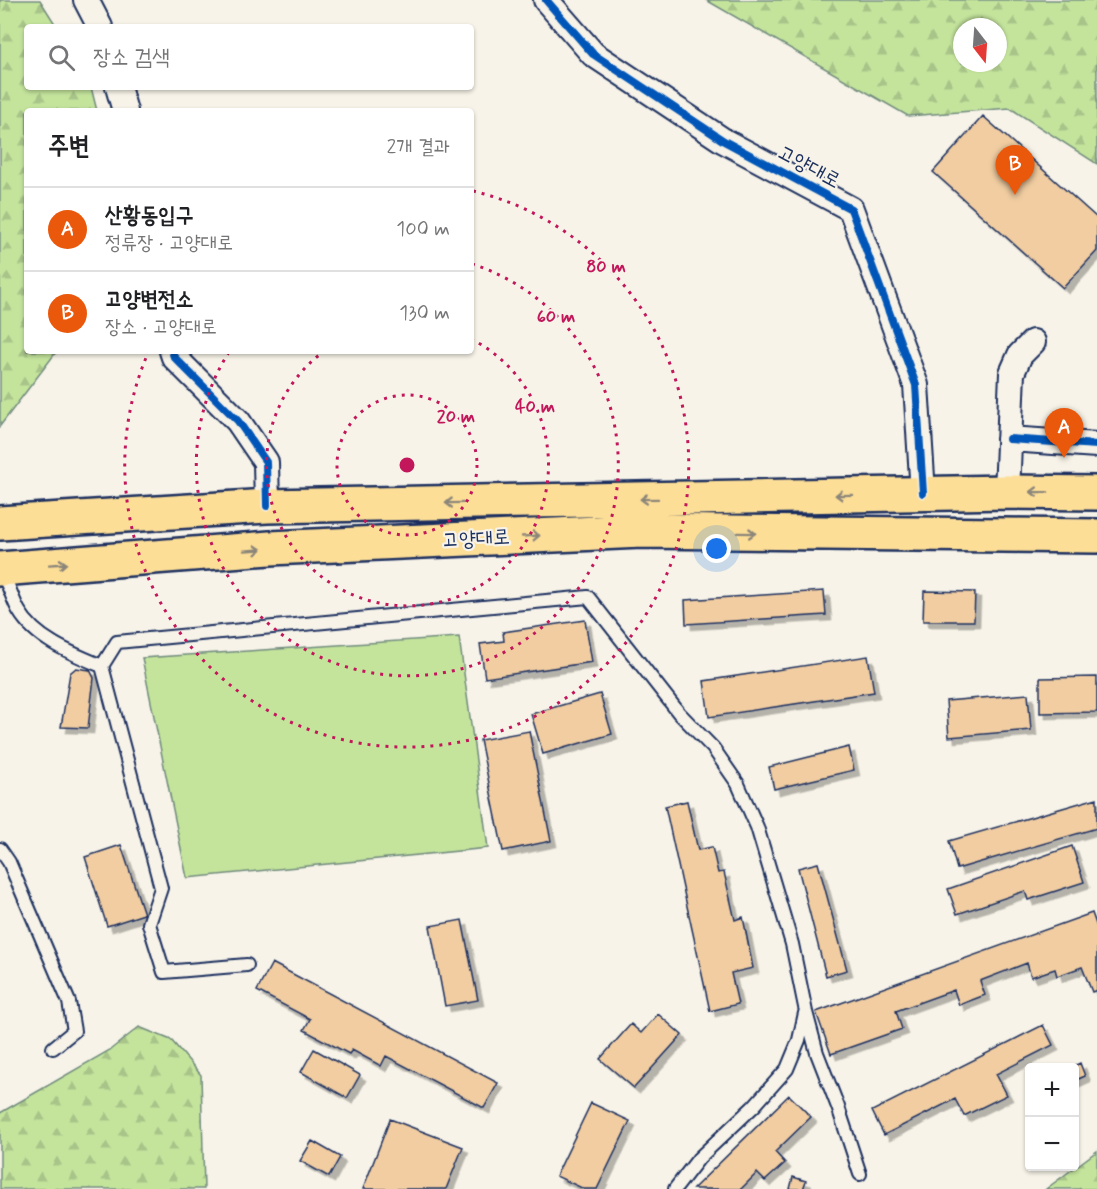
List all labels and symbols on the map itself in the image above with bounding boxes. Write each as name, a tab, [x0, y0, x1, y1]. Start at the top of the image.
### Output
north arrow	[953, 18, 1007, 72]
street label: 고양대로	[773, 139, 845, 195]
pin: B	[996, 146, 1034, 195]
text: 80 m	[586, 255, 626, 279]
text: 60 m	[537, 305, 575, 329]
text: 40 m	[515, 395, 555, 419]
text: 20 m	[437, 405, 475, 429]
pin: A	[1044, 408, 1084, 458]
centre of rings	[397, 455, 417, 475]
one-way arrow	[1029, 486, 1049, 498]
one-way arrow	[834, 489, 854, 501]
one-way arrow	[639, 493, 659, 505]
one-way arrow	[444, 497, 464, 508]
street label: 고양대로	[442, 523, 510, 555]
one-way arrow	[737, 527, 757, 538]
one-way arrow	[521, 531, 541, 542]
your location	[702, 534, 731, 563]
one-way arrow	[242, 544, 262, 555]
one-way arrow	[48, 559, 68, 570]

